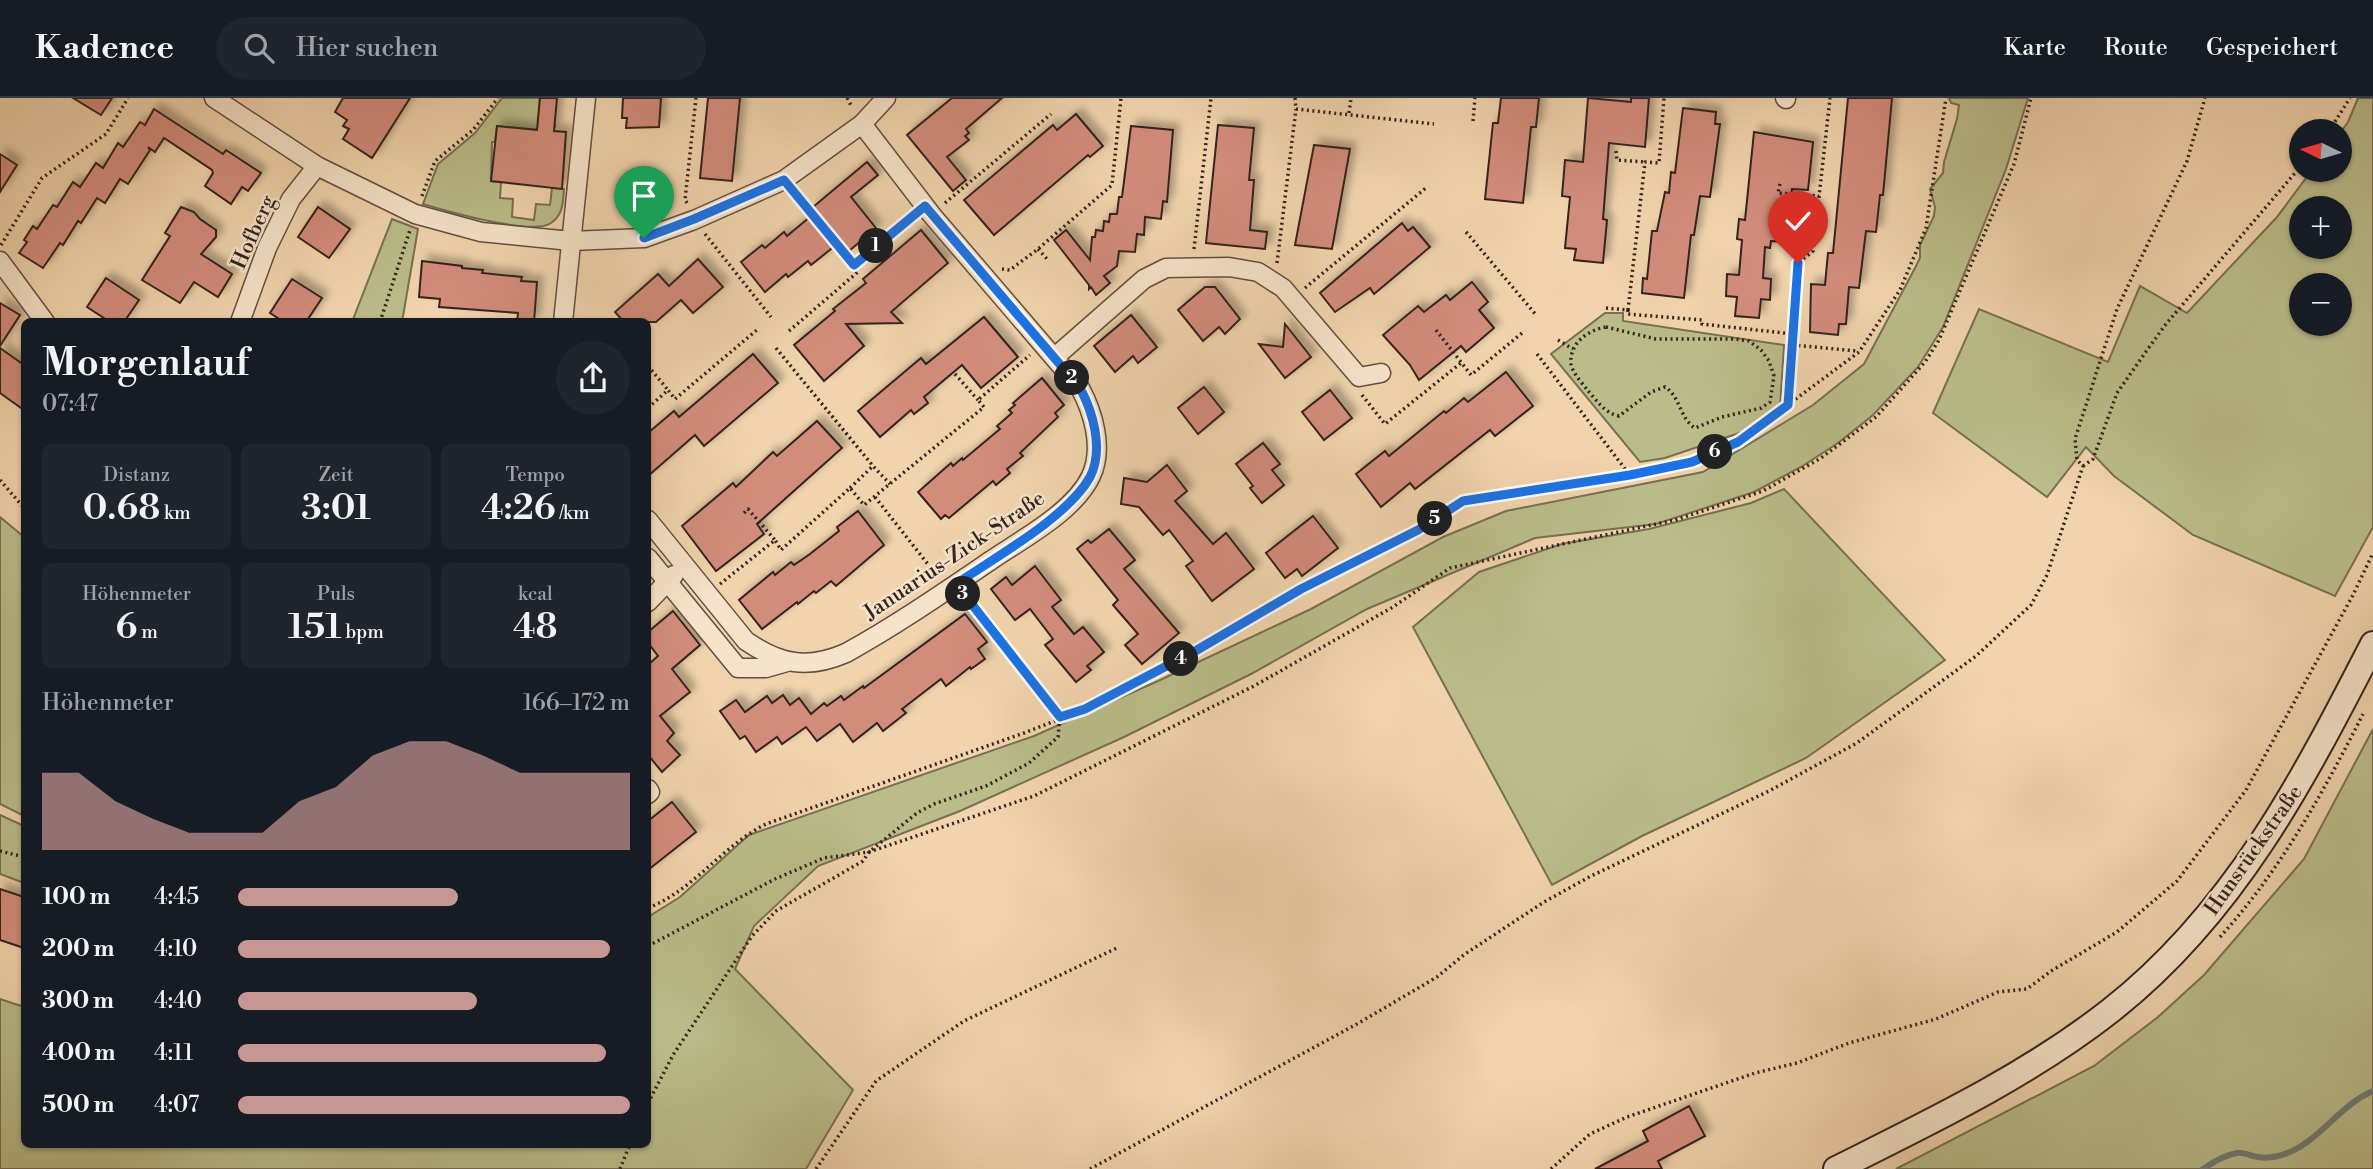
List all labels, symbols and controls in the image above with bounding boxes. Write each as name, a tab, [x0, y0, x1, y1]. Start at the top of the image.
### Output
search box	[216, 17, 706, 80]
text: Kadence	[35, 28, 174, 69]
icon: search	[240, 29, 278, 67]
text: Hier suchen	[296, 32, 438, 64]
text: Karte	[2004, 33, 2066, 63]
text: Route	[2104, 33, 2168, 63]
text: Gespeichert	[2206, 33, 2338, 63]
north arrow	[2289, 119, 2352, 182]
map controls	[2289, 119, 2352, 336]
pin	[614, 166, 674, 238]
icon: arrive	[625, 177, 663, 215]
street label: Hofberg	[226, 191, 282, 273]
pin	[1768, 191, 1828, 263]
button: +	[2289, 196, 2352, 259]
icon: check	[1779, 202, 1817, 240]
pin: 1	[858, 228, 894, 264]
text: 1	[871, 233, 880, 257]
button: −	[2289, 273, 2352, 336]
text: Morgenlauf	[42, 340, 249, 387]
button: share	[556, 341, 630, 415]
pin: 2	[1054, 360, 1090, 396]
text: 2	[1066, 365, 1077, 389]
text: 07:47	[42, 390, 98, 418]
pin: 6	[1698, 434, 1732, 470]
text: 6	[1709, 439, 1720, 463]
text: Distanz	[103, 463, 170, 487]
text: Zeit	[319, 463, 353, 487]
text: Tempo	[506, 463, 565, 487]
street label: Januarius-Zick-Straße	[858, 486, 1050, 627]
text: 0.68	[83, 487, 160, 530]
text: 3:01	[301, 487, 371, 530]
text: 4:26	[481, 487, 556, 530]
text: km	[160, 501, 191, 525]
text: /km	[556, 501, 590, 525]
pin: 5	[1418, 502, 1452, 536]
text: 5	[1429, 506, 1440, 530]
pin: 3	[946, 576, 981, 612]
text: 3	[957, 581, 968, 605]
text: Höhenmeter	[82, 582, 191, 606]
text: Puls	[317, 582, 355, 606]
text: kcal	[518, 582, 553, 606]
text: 6	[115, 606, 137, 649]
text: 151	[288, 606, 342, 649]
text: 48	[513, 606, 558, 649]
text: m	[137, 620, 158, 644]
text: bpm	[342, 620, 384, 644]
pin: 4	[1164, 642, 1198, 676]
text: 4	[1174, 646, 1187, 670]
text: Höhenmeter	[42, 689, 174, 717]
text: 166–172 m	[523, 689, 630, 717]
street label: Hunsrückstraße	[2199, 780, 2308, 921]
text: 100 m	[42, 883, 110, 911]
text: 4:45	[154, 883, 199, 911]
text: 200 m	[42, 935, 114, 963]
text: 4:10	[154, 935, 197, 963]
text: 300 m	[42, 987, 114, 1015]
text: 4:40	[154, 987, 202, 1015]
text: 400 m	[42, 1039, 115, 1067]
text: 4:11	[154, 1039, 193, 1067]
text: 500 m	[42, 1091, 114, 1119]
text: 4:07	[154, 1091, 199, 1119]

